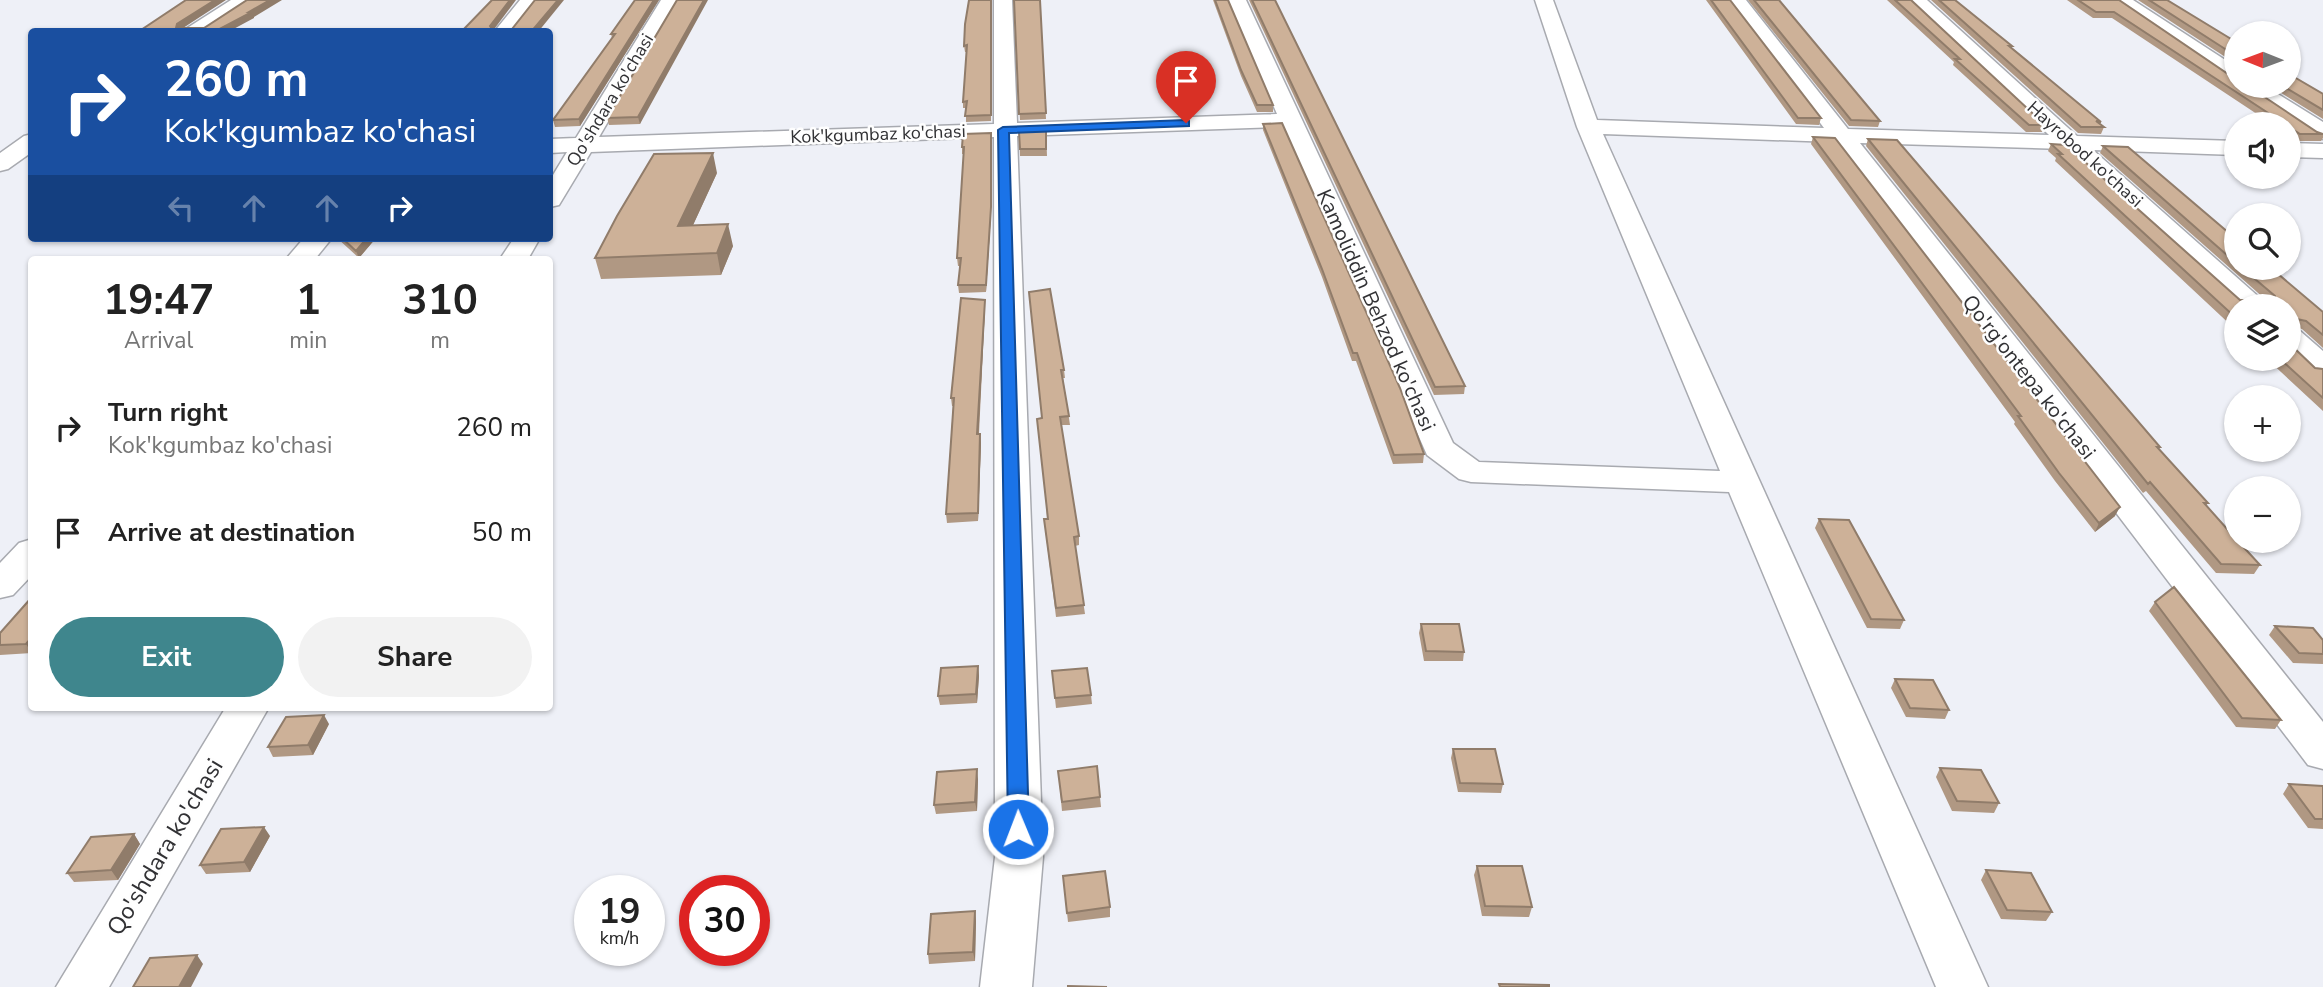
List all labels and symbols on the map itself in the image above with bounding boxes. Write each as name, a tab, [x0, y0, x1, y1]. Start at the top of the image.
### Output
north arrow	[2224, 21, 2301, 98]
street label: Qo'shdara ko'chasi	[561, 29, 659, 171]
pin	[1156, 51, 1216, 123]
street label: Hayrobod ko'chasi	[2022, 96, 2148, 212]
street label: Kok'kgumbaz ko'chasi	[790, 119, 966, 149]
street label: Kamoliddin Behzod ko'chasi	[1310, 185, 1442, 435]
street label: Qo'rg'ontepa ko'chasi	[1956, 289, 2102, 465]
street label: Qo'shdara ko'chasi	[99, 753, 231, 941]
position arrow	[981, 792, 1055, 866]
speed limit sign: 30	[679, 875, 770, 966]

